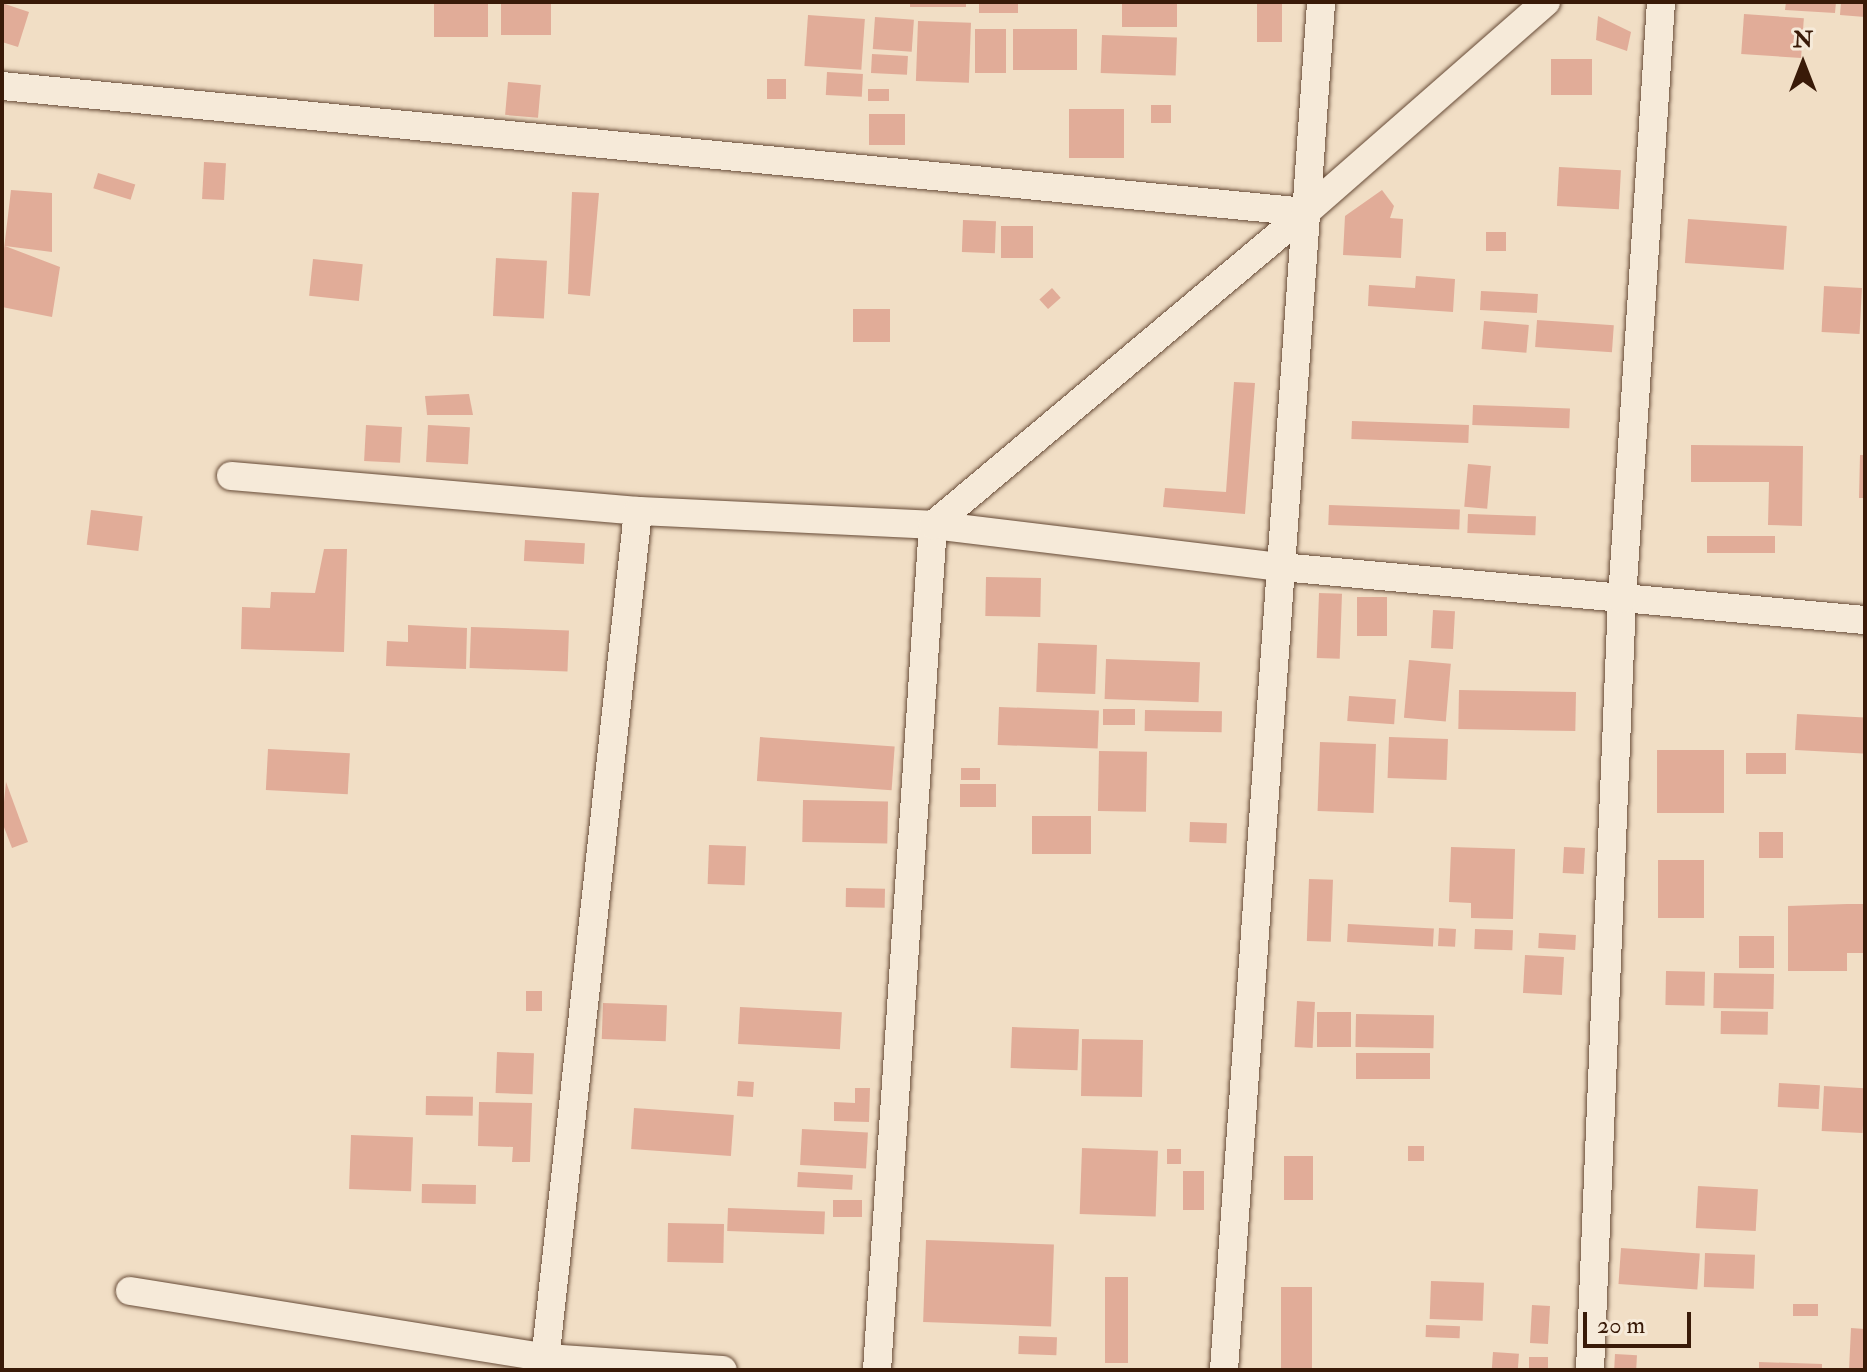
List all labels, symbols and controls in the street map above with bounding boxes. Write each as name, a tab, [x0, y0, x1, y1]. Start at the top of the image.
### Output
north arrow	[1763, 24, 1843, 104]
text: N	[1793, 26, 1813, 54]
scale bar	[1587, 1296, 1695, 1346]
text: 20 m	[1597, 1310, 1645, 1341]

